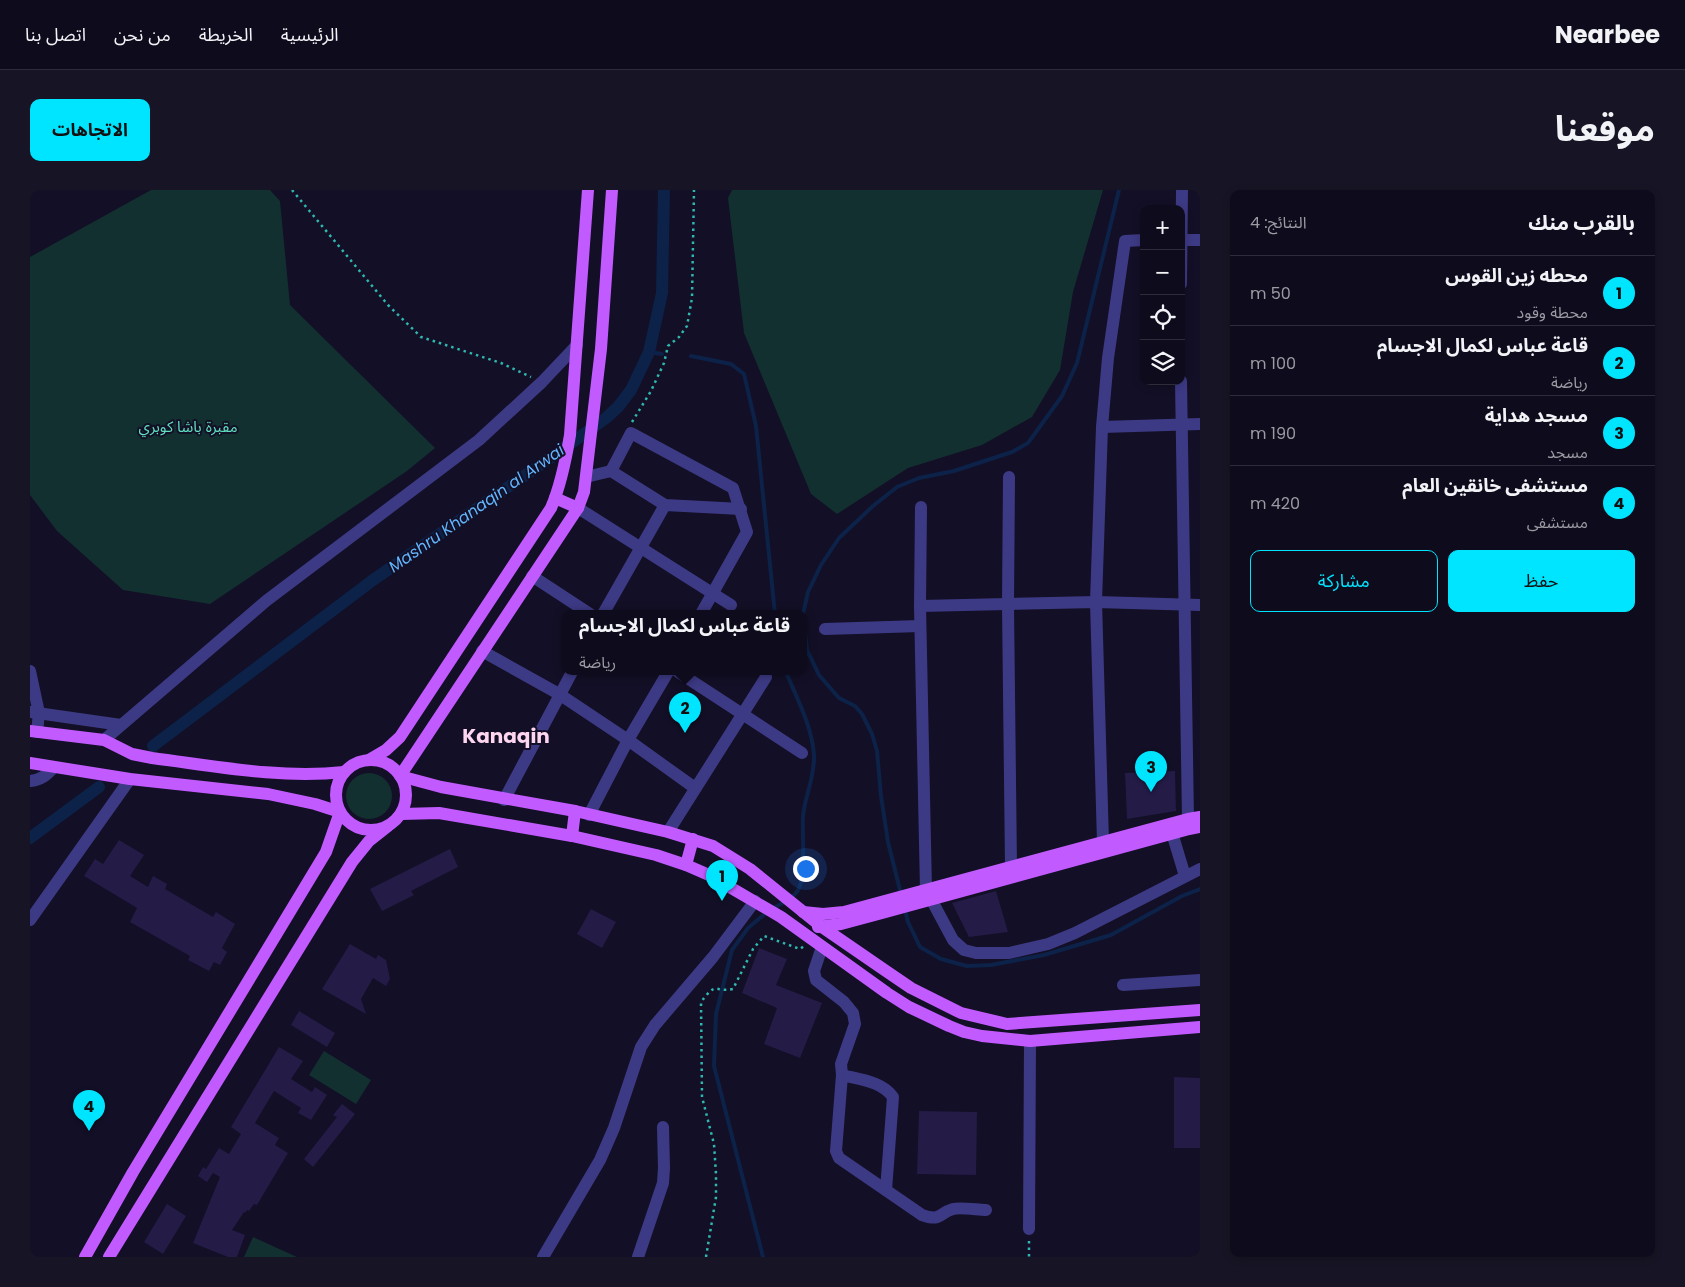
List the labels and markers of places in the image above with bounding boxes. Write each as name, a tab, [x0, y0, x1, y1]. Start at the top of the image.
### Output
pin: 2	[669, 692, 701, 733]
pin: 3	[1135, 751, 1167, 792]
pin: 1	[706, 860, 738, 901]
pin: 4	[73, 1090, 105, 1131]

